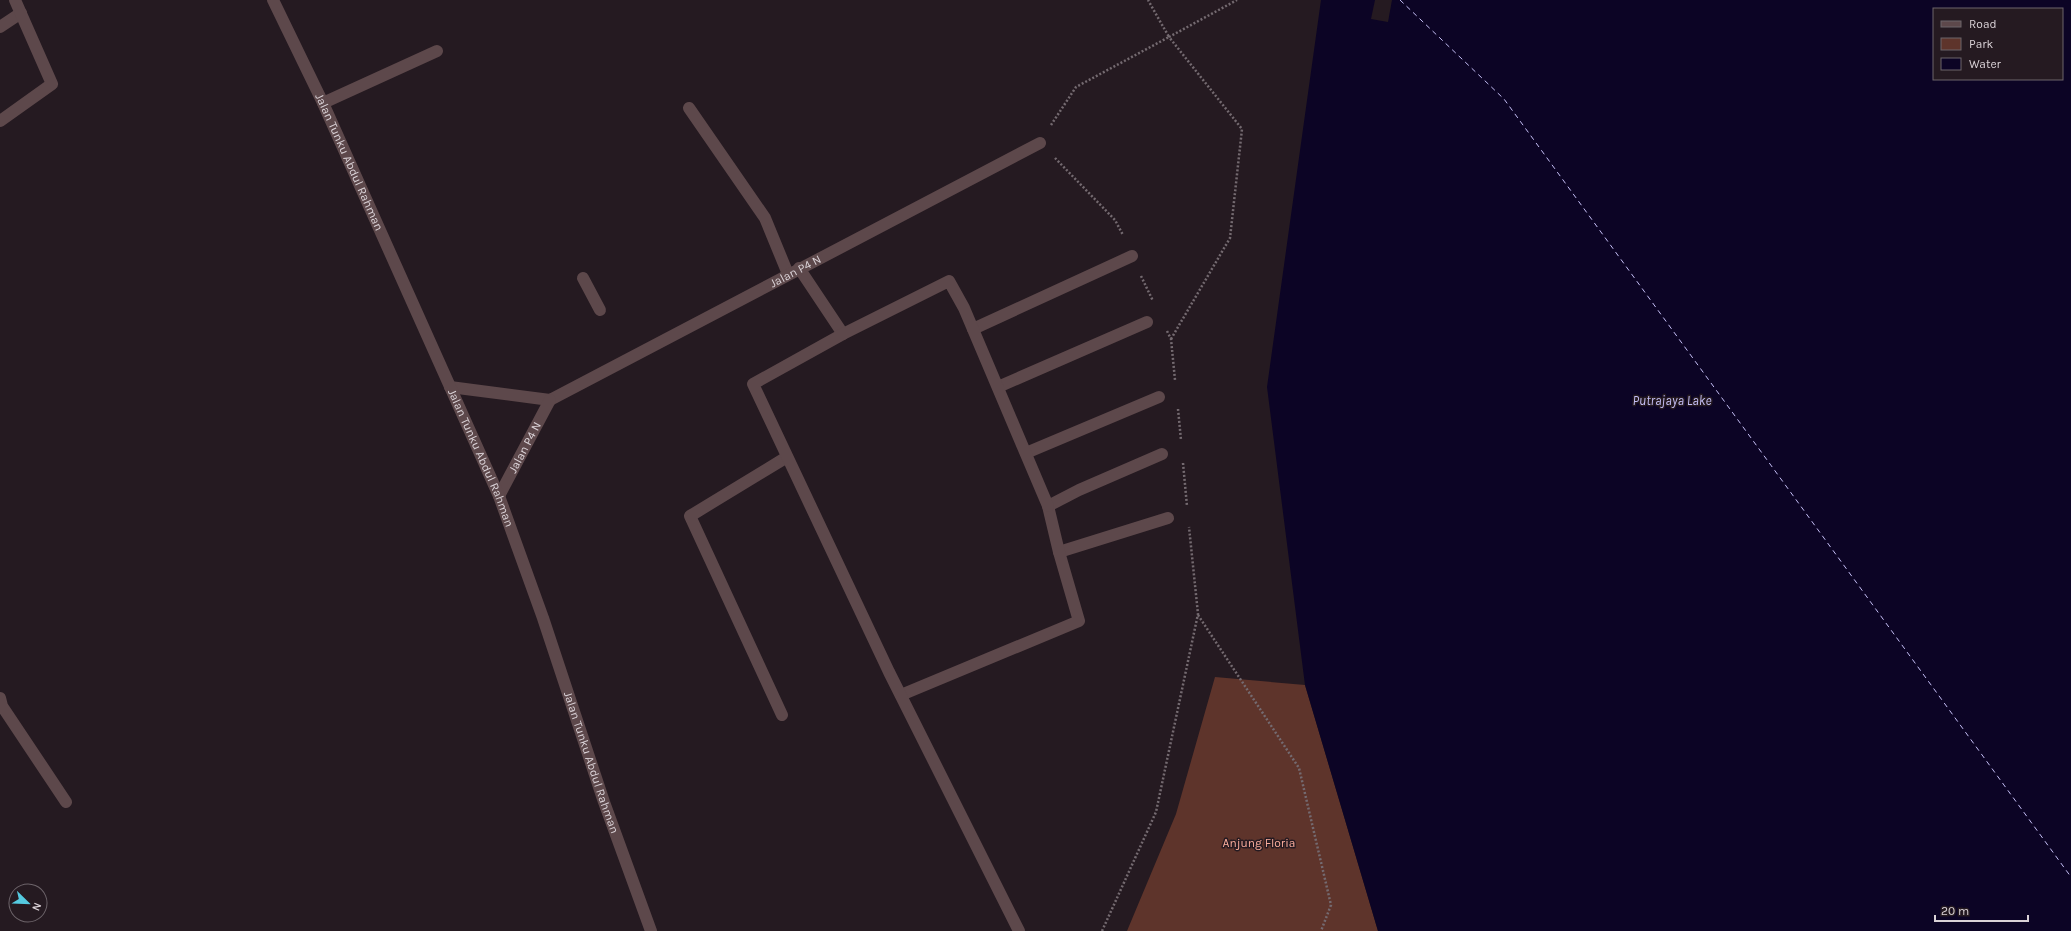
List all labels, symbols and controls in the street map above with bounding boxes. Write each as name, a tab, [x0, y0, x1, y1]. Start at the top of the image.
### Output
legend	[1933, 8, 2063, 80]
text: Road	[1969, 17, 1997, 31]
text: Park	[1969, 37, 1994, 51]
text: Water	[1969, 57, 2002, 71]
street label: Jalan Tunku Abdul Rahman	[312, 91, 386, 233]
street label: Jalan P4 N	[767, 252, 823, 290]
street label: Jalan Tunku Abdul Rahman	[445, 387, 517, 529]
water label: Putrajaya Lake	[1633, 393, 1711, 408]
street label: Jalan P4 N	[505, 419, 544, 475]
street label: Jalan Tunku Abdul Rahman	[561, 689, 622, 835]
park label: Anjung Floria	[1223, 836, 1295, 850]
north arrow	[8, 883, 48, 923]
scale bar	[1935, 897, 2028, 923]
text: N	[29, 901, 44, 913]
text: 20 m	[1941, 904, 1969, 918]

